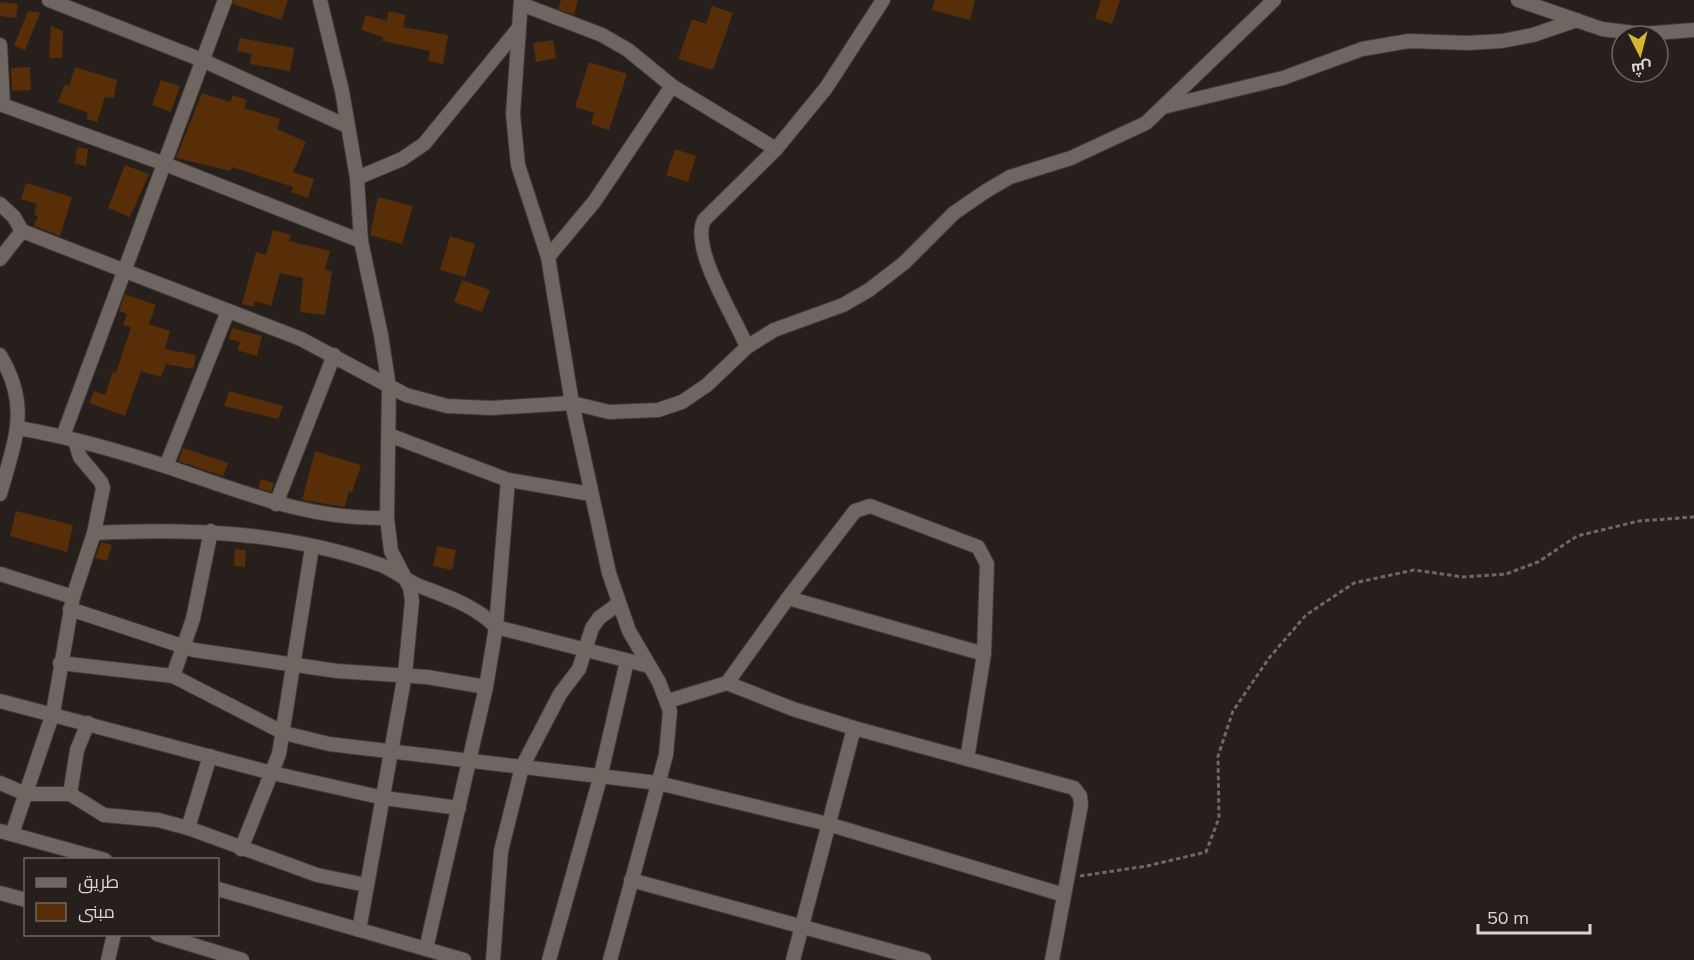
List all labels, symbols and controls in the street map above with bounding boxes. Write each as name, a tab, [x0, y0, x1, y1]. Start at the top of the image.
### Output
north arrow	[1610, 24, 1670, 84]
text: ش	[1630, 58, 1653, 80]
legend	[24, 858, 219, 936]
text: طريق	[78, 870, 119, 894]
scale bar	[1478, 897, 1590, 935]
text: مبنى	[78, 900, 115, 923]
text: 50 m	[1487, 906, 1529, 929]

